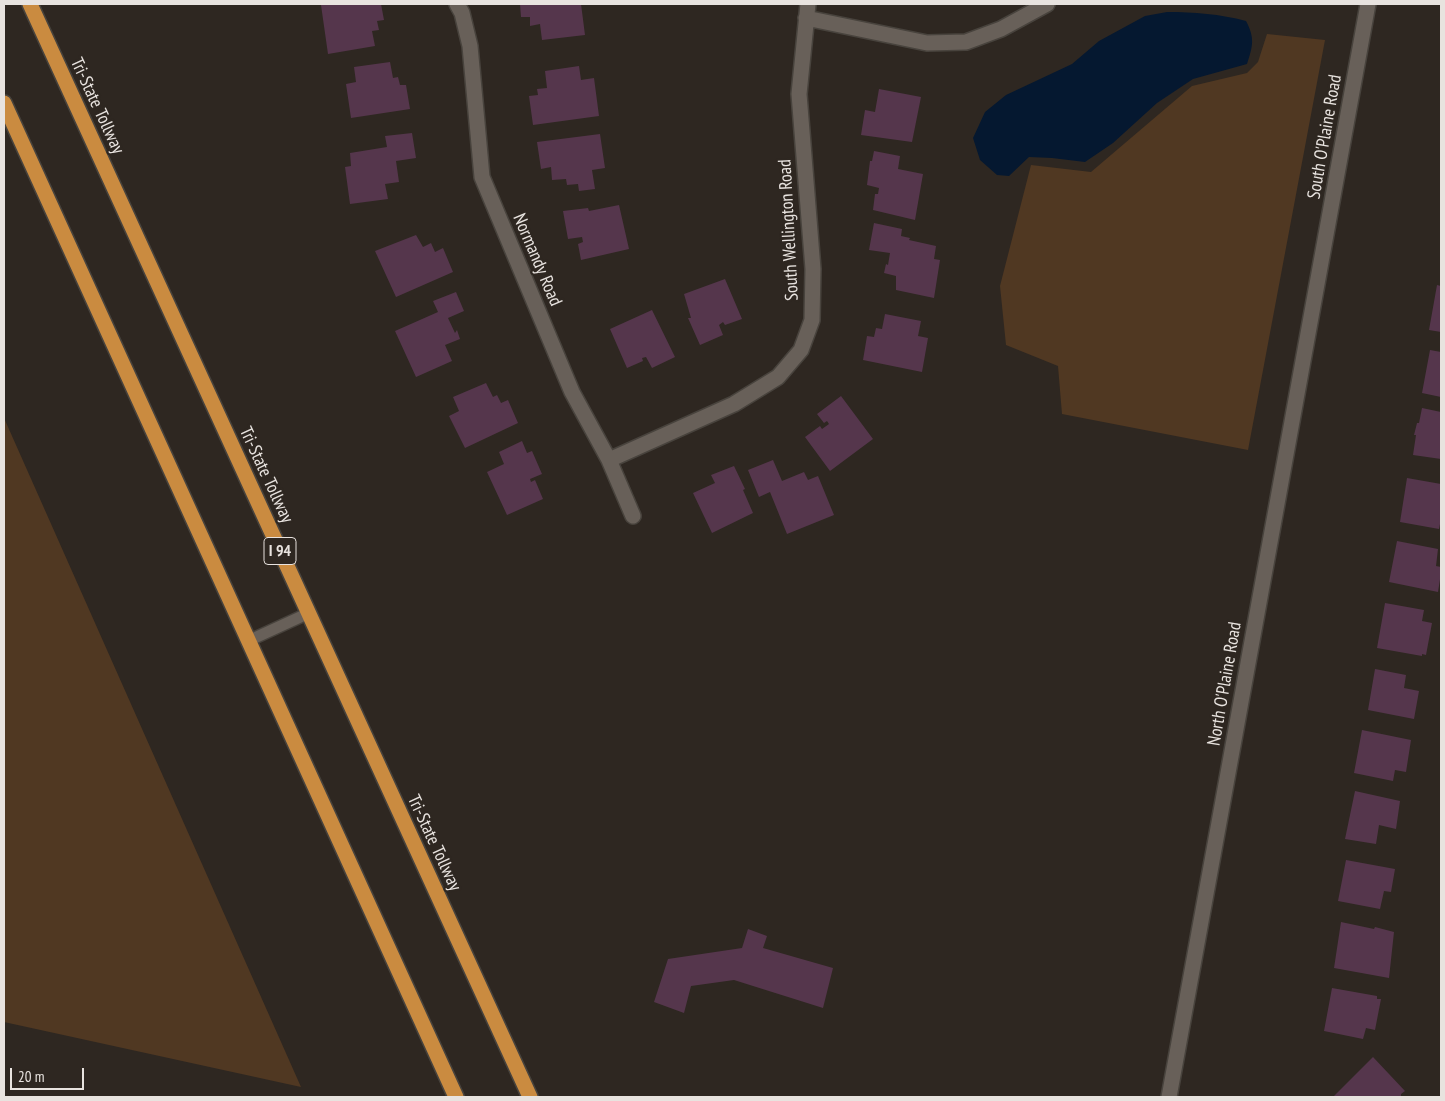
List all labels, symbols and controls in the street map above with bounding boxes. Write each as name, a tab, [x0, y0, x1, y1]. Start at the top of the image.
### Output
street label: Tri-State Tollway	[65, 55, 129, 157]
street label: South O'Plaine Road	[1303, 73, 1347, 201]
street label: South Wellington Road	[775, 159, 803, 301]
street label: Normandy Road	[508, 211, 566, 309]
street label: Tri-State Tollway	[234, 424, 298, 526]
road number: I 94	[264, 538, 296, 564]
street label: North O'Plaine Road	[1203, 620, 1247, 748]
street label: Tri-State Tollway	[402, 792, 466, 894]
scale bar	[12, 1058, 86, 1090]
text: 20 m	[18, 1067, 44, 1086]

